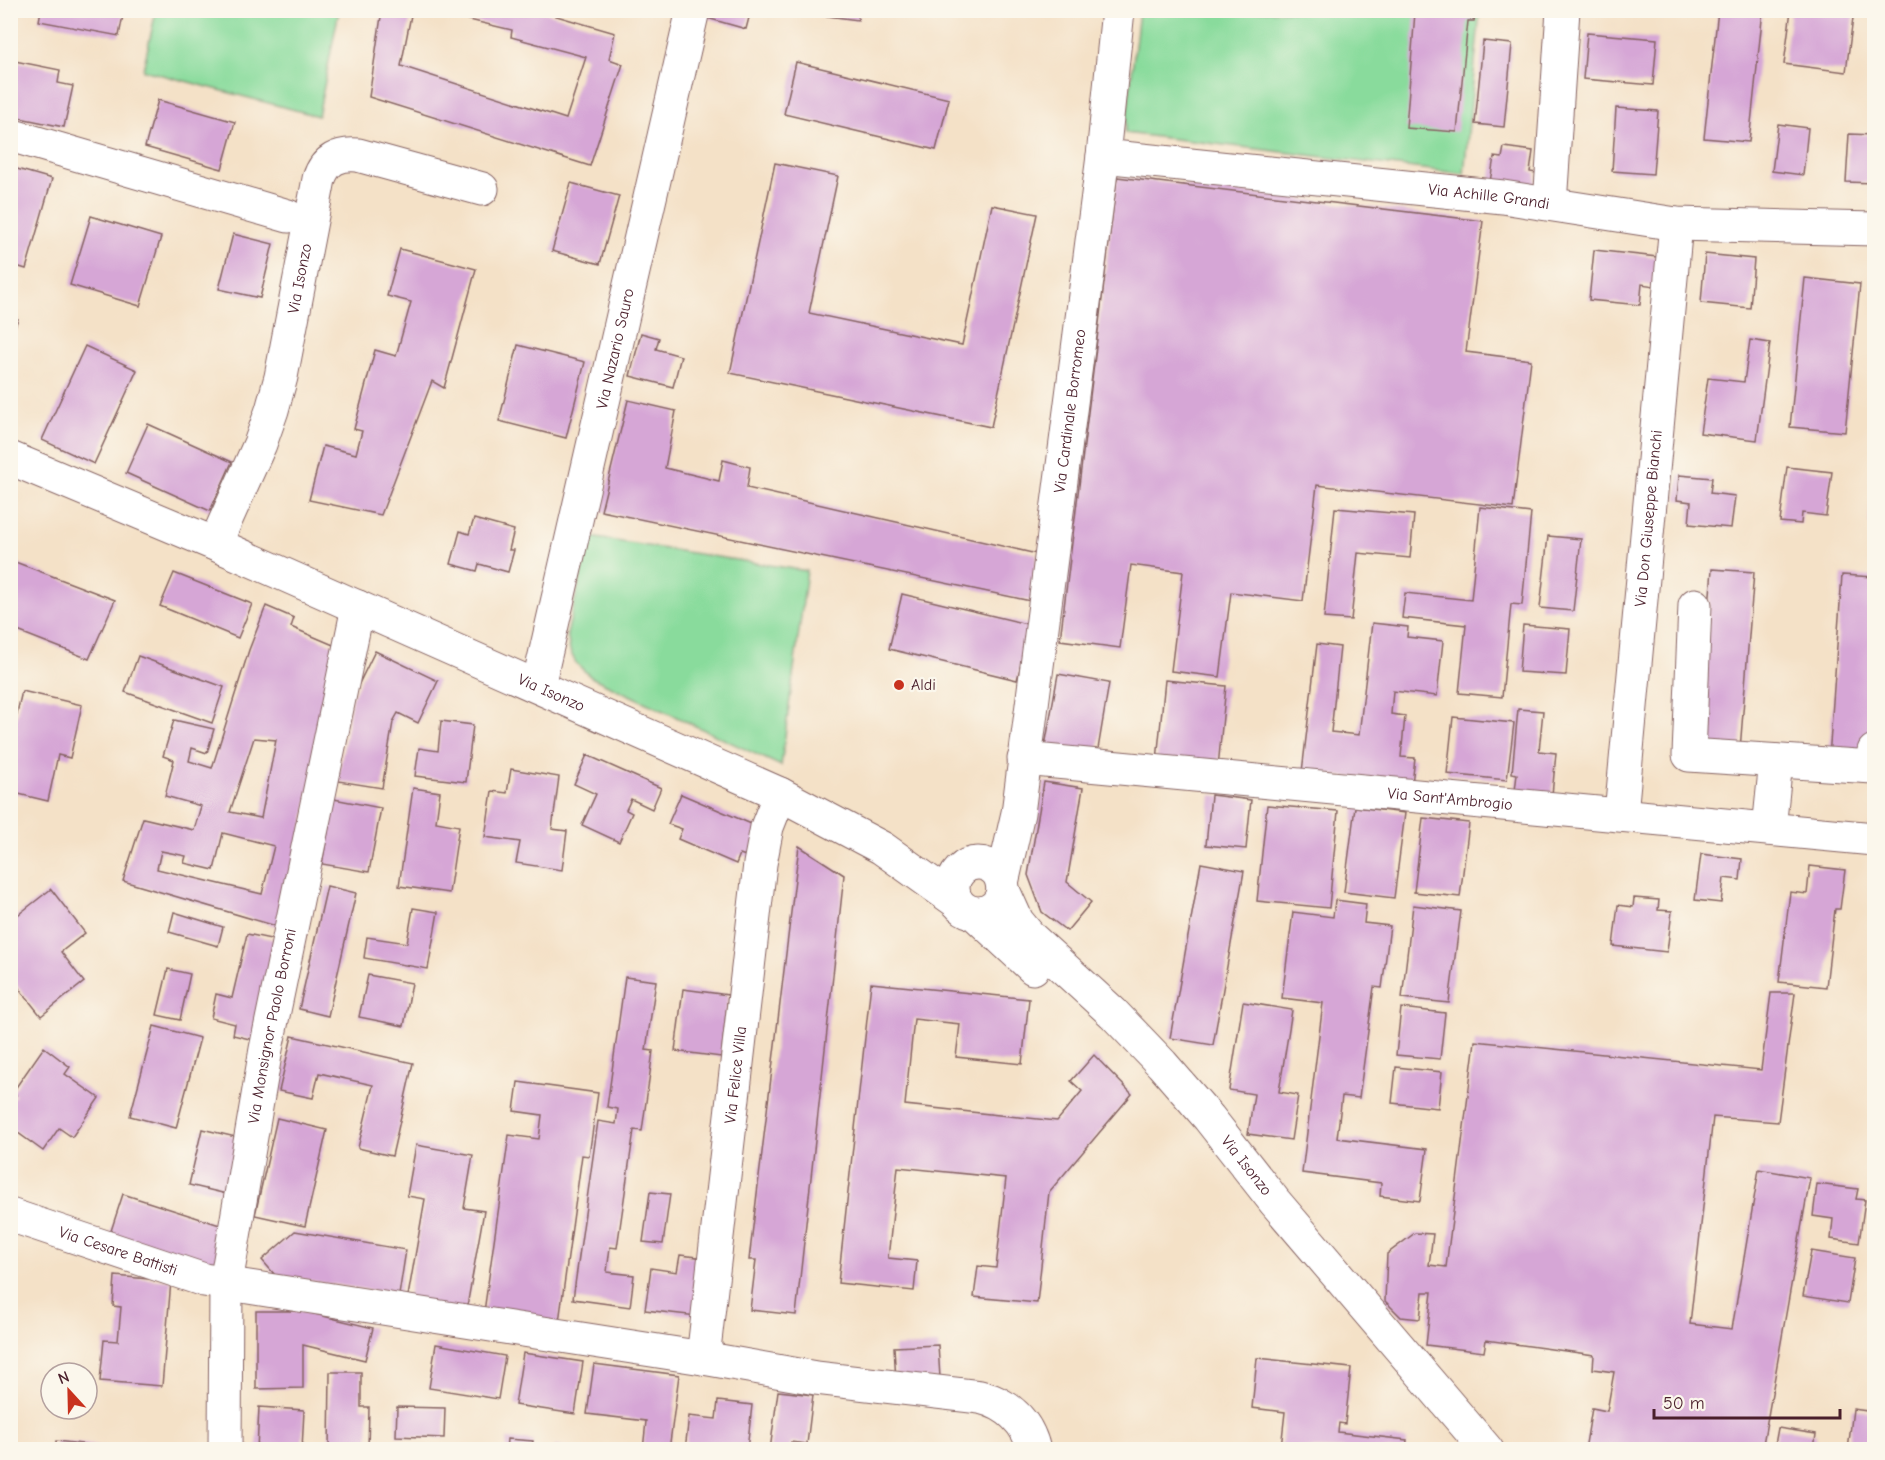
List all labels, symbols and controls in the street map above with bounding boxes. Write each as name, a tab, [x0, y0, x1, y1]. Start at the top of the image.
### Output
street label: Via Achille Grandi	[1427, 180, 1551, 213]
street label: Via Isonzo	[284, 242, 315, 315]
street label: Via Nazario Sauro	[593, 287, 638, 411]
street label: Via Cardinale Borromeo	[1050, 328, 1090, 494]
street label: Via Don Giuseppe Bianchi	[1631, 429, 1666, 608]
street label: Via Isonzo	[515, 670, 587, 715]
place label: Aldi	[911, 676, 936, 694]
marker: Aldi	[892, 678, 906, 692]
street label: Via Sant'Ambrogio	[1387, 784, 1514, 814]
street label: Via Monsignor Paolo Borroni	[244, 927, 300, 1125]
street label: Via Felice Villa	[721, 1025, 750, 1125]
street label: Via Isonzo	[1217, 1132, 1275, 1199]
street label: Via Cesare Battisti	[56, 1223, 180, 1279]
north arrow	[39, 1361, 99, 1421]
text: N	[56, 1368, 72, 1388]
scale bar	[1654, 1382, 1840, 1420]
text: 50 m	[1663, 1393, 1705, 1414]

